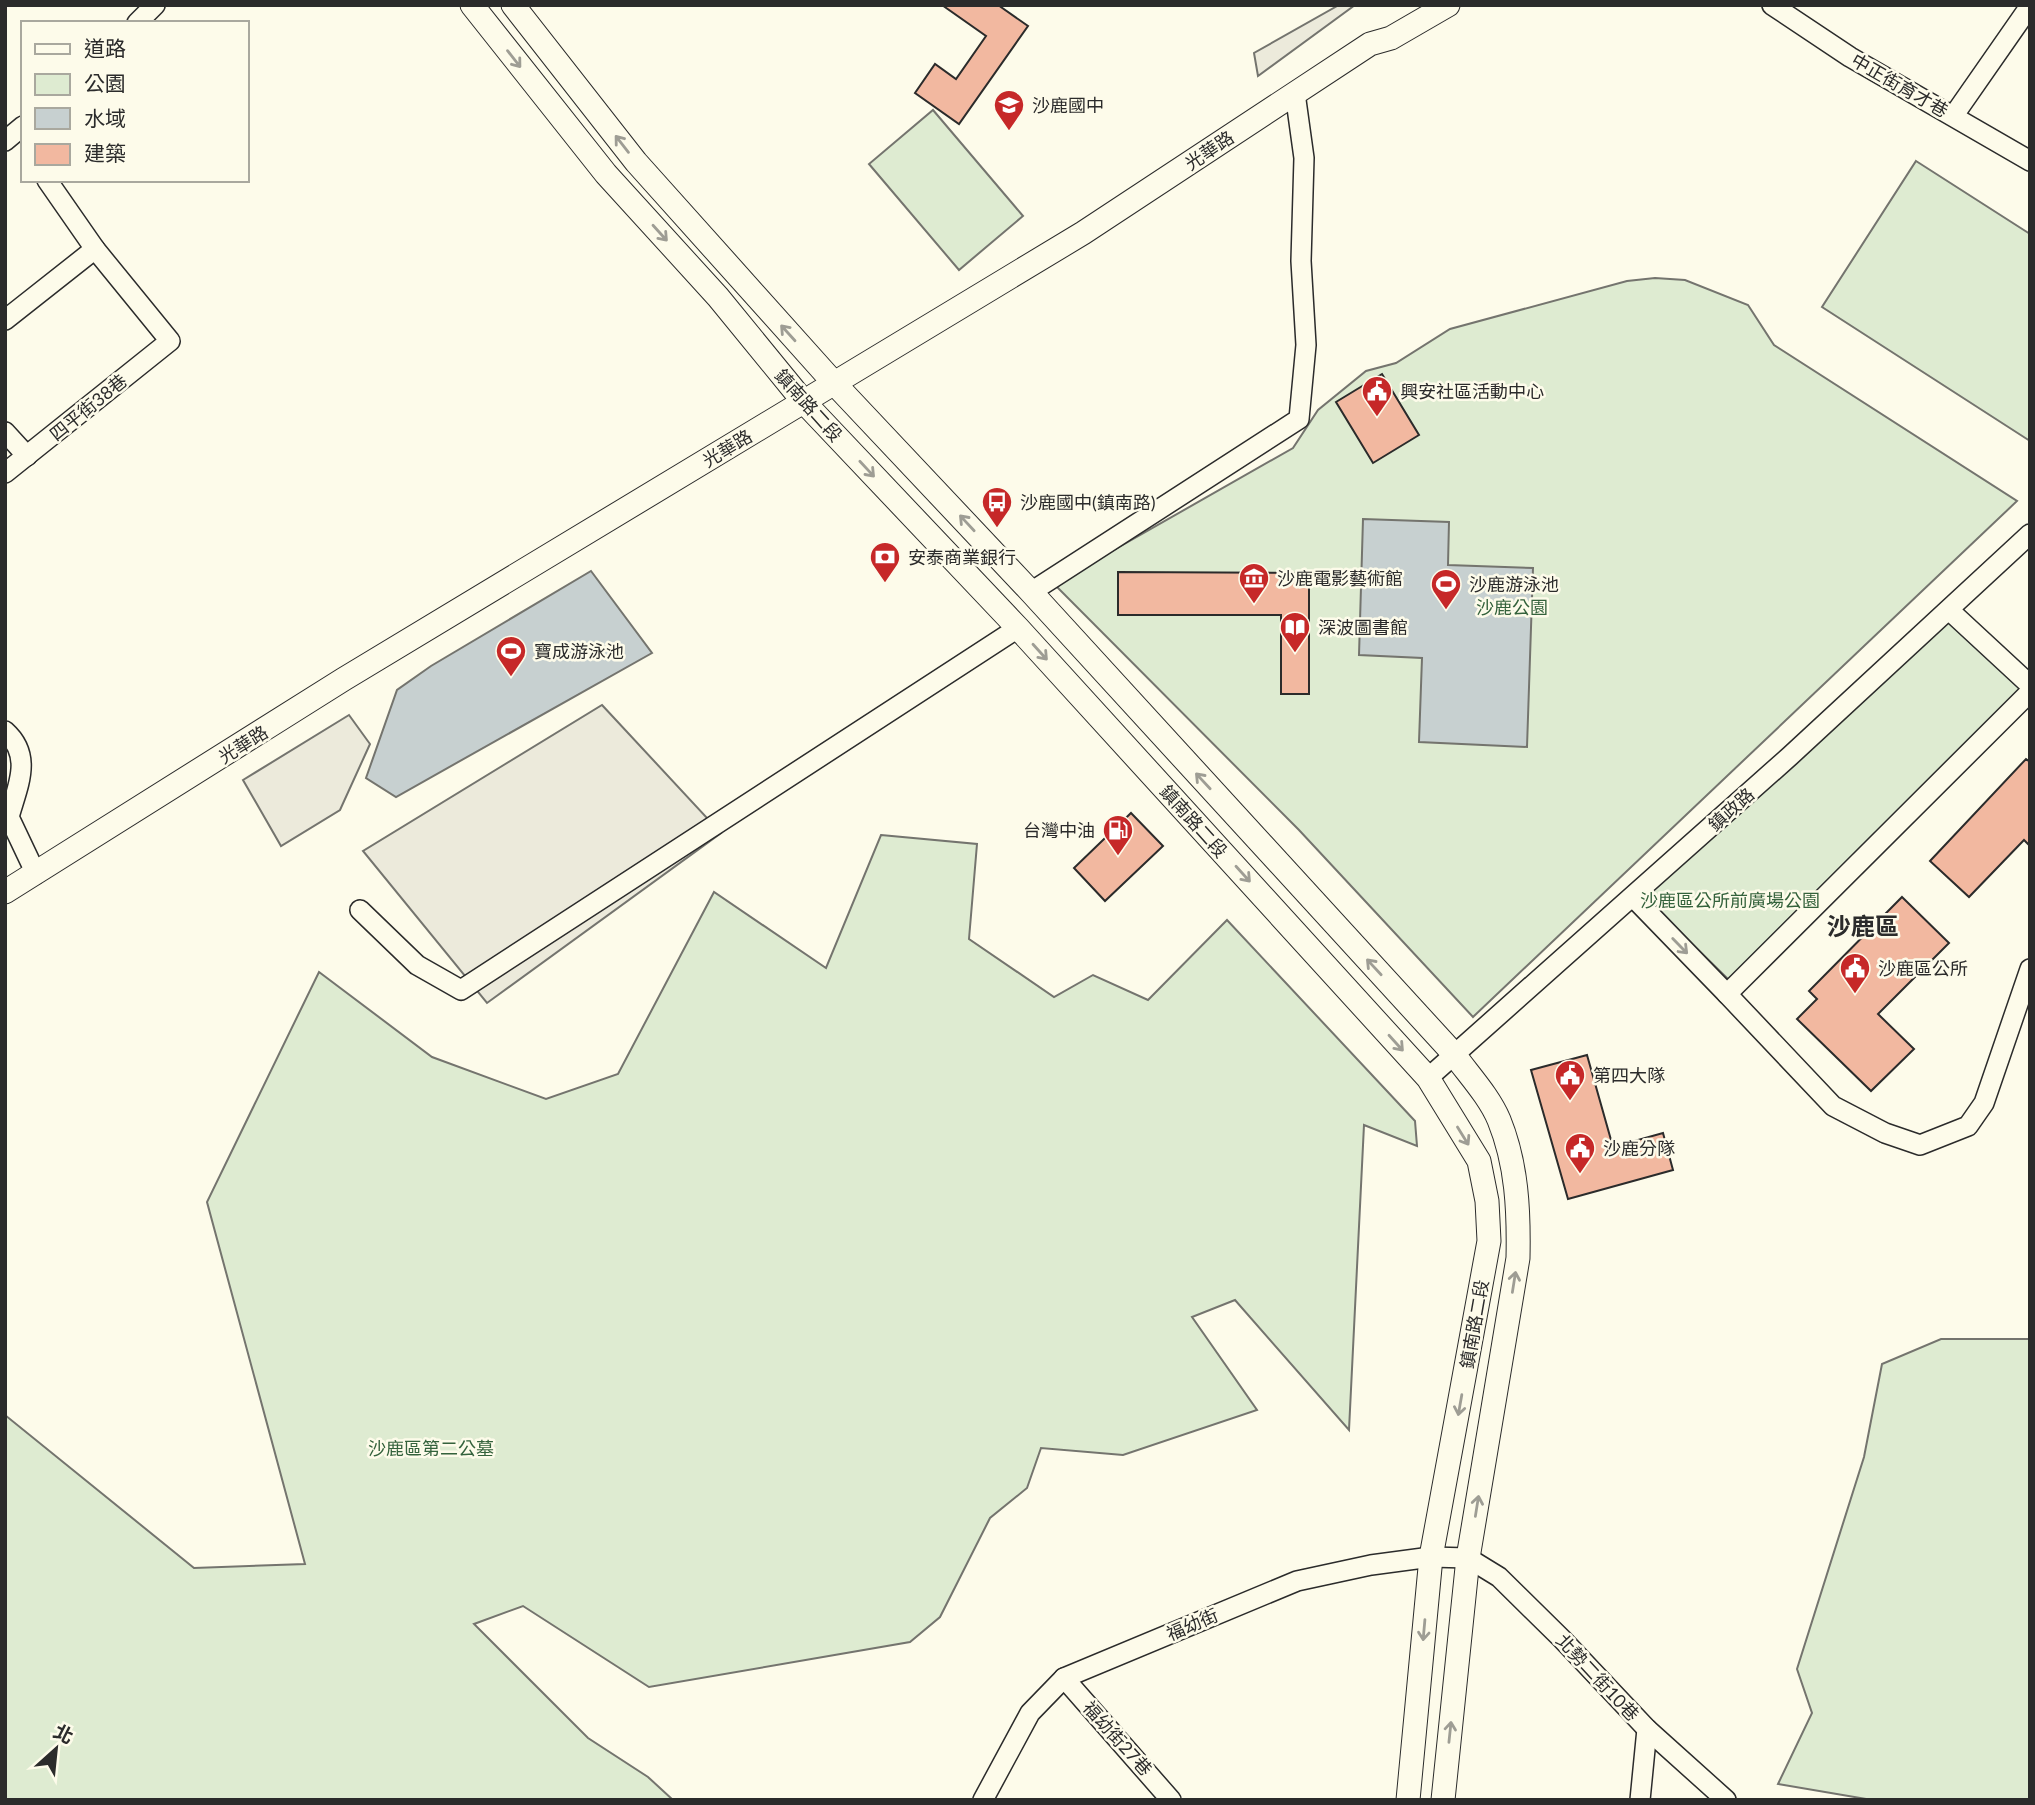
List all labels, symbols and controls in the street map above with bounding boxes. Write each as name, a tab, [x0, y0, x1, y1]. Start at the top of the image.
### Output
legend	[21, 21, 248, 182]
text: 道路	[84, 35, 126, 60]
street label: 中正街育才巷	[1848, 48, 1952, 122]
one-way arrow	[507, 49, 522, 67]
text: 公園	[84, 70, 126, 95]
school or university icon: 沙鹿國中	[992, 88, 1026, 132]
place label: 沙鹿國中	[1032, 94, 1104, 116]
text: 水域	[84, 105, 126, 130]
street label: 光華路	[1180, 126, 1238, 174]
one-way arrow	[614, 135, 629, 153]
text: 建築	[84, 140, 126, 165]
one-way arrow	[652, 224, 668, 242]
one-way arrow	[781, 324, 797, 342]
street label: 鎮南路二段	[771, 364, 847, 446]
street label: 四平街38巷	[45, 369, 131, 445]
public building icon: 興安社區活動中心	[1360, 374, 1394, 418]
place label: 興安社區活動中心	[1400, 380, 1544, 402]
street label: 光華路	[698, 425, 756, 471]
one-way arrow	[859, 460, 875, 478]
bus stop icon: 沙鹿國中(鎮南路)	[980, 485, 1014, 529]
place label: 沙鹿國中(鎮南路)	[1020, 491, 1156, 513]
one-way arrow	[959, 514, 975, 532]
bank icon: 安泰商業銀行	[868, 540, 902, 584]
place label: 安泰商業銀行	[908, 546, 1016, 568]
museum icon: 沙鹿電影藝術館	[1237, 561, 1271, 605]
place label: 沙鹿電影藝術館	[1277, 567, 1403, 589]
sports icon: 沙鹿游泳池	[1429, 567, 1463, 611]
place label: 沙鹿游泳池	[1469, 573, 1559, 595]
park label: 沙鹿公園	[1476, 596, 1548, 618]
library icon: 深波圖書館	[1278, 610, 1312, 654]
place label: 深波圖書館	[1318, 616, 1408, 638]
sports icon: 寶成游泳池	[494, 634, 528, 678]
place label: 寶成游泳池	[534, 640, 624, 662]
one-way arrow	[1032, 643, 1048, 661]
street label: 光華路	[214, 720, 272, 768]
one-way arrow	[1195, 773, 1212, 790]
street label: 鎮南路二段	[1156, 780, 1232, 862]
street label: 鎮政路	[1704, 783, 1758, 835]
fuel station icon: 台灣中油	[1101, 813, 1135, 857]
place label: 台灣中油	[1023, 819, 1095, 841]
one-way arrow	[1235, 865, 1251, 883]
park label: 沙鹿區公所前廣場公園	[1640, 889, 1820, 911]
district label: 沙鹿區	[1827, 911, 1899, 940]
one-way arrow	[1672, 937, 1689, 954]
public building icon: 沙鹿區公所	[1838, 951, 1872, 995]
place label: 沙鹿區公所	[1878, 957, 1968, 979]
one-way arrow	[1366, 958, 1382, 976]
one-way arrow	[1388, 1034, 1404, 1052]
public building icon: 第四大隊	[1553, 1058, 1587, 1102]
place label: 第四大隊	[1593, 1064, 1665, 1086]
one-way arrow	[1457, 1126, 1471, 1146]
public building icon: 沙鹿分隊	[1563, 1131, 1597, 1175]
place label: 沙鹿分隊	[1603, 1137, 1675, 1159]
one-way arrow	[1508, 1271, 1521, 1294]
street label: 鎮南路二段	[1455, 1278, 1493, 1370]
one-way arrow	[1453, 1393, 1466, 1416]
park label: 沙鹿區第二公墓	[368, 1437, 494, 1459]
one-way arrow	[1471, 1495, 1484, 1518]
street label: 福幼街	[1163, 1603, 1221, 1645]
one-way arrow	[1417, 1618, 1430, 1640]
street label: 北勢二街10巷	[1552, 1629, 1644, 1725]
street label: 福幼街27巷	[1079, 1696, 1157, 1780]
north arrow	[21, 1714, 91, 1784]
text: 北	[50, 1719, 78, 1748]
one-way arrow	[1444, 1721, 1457, 1744]

